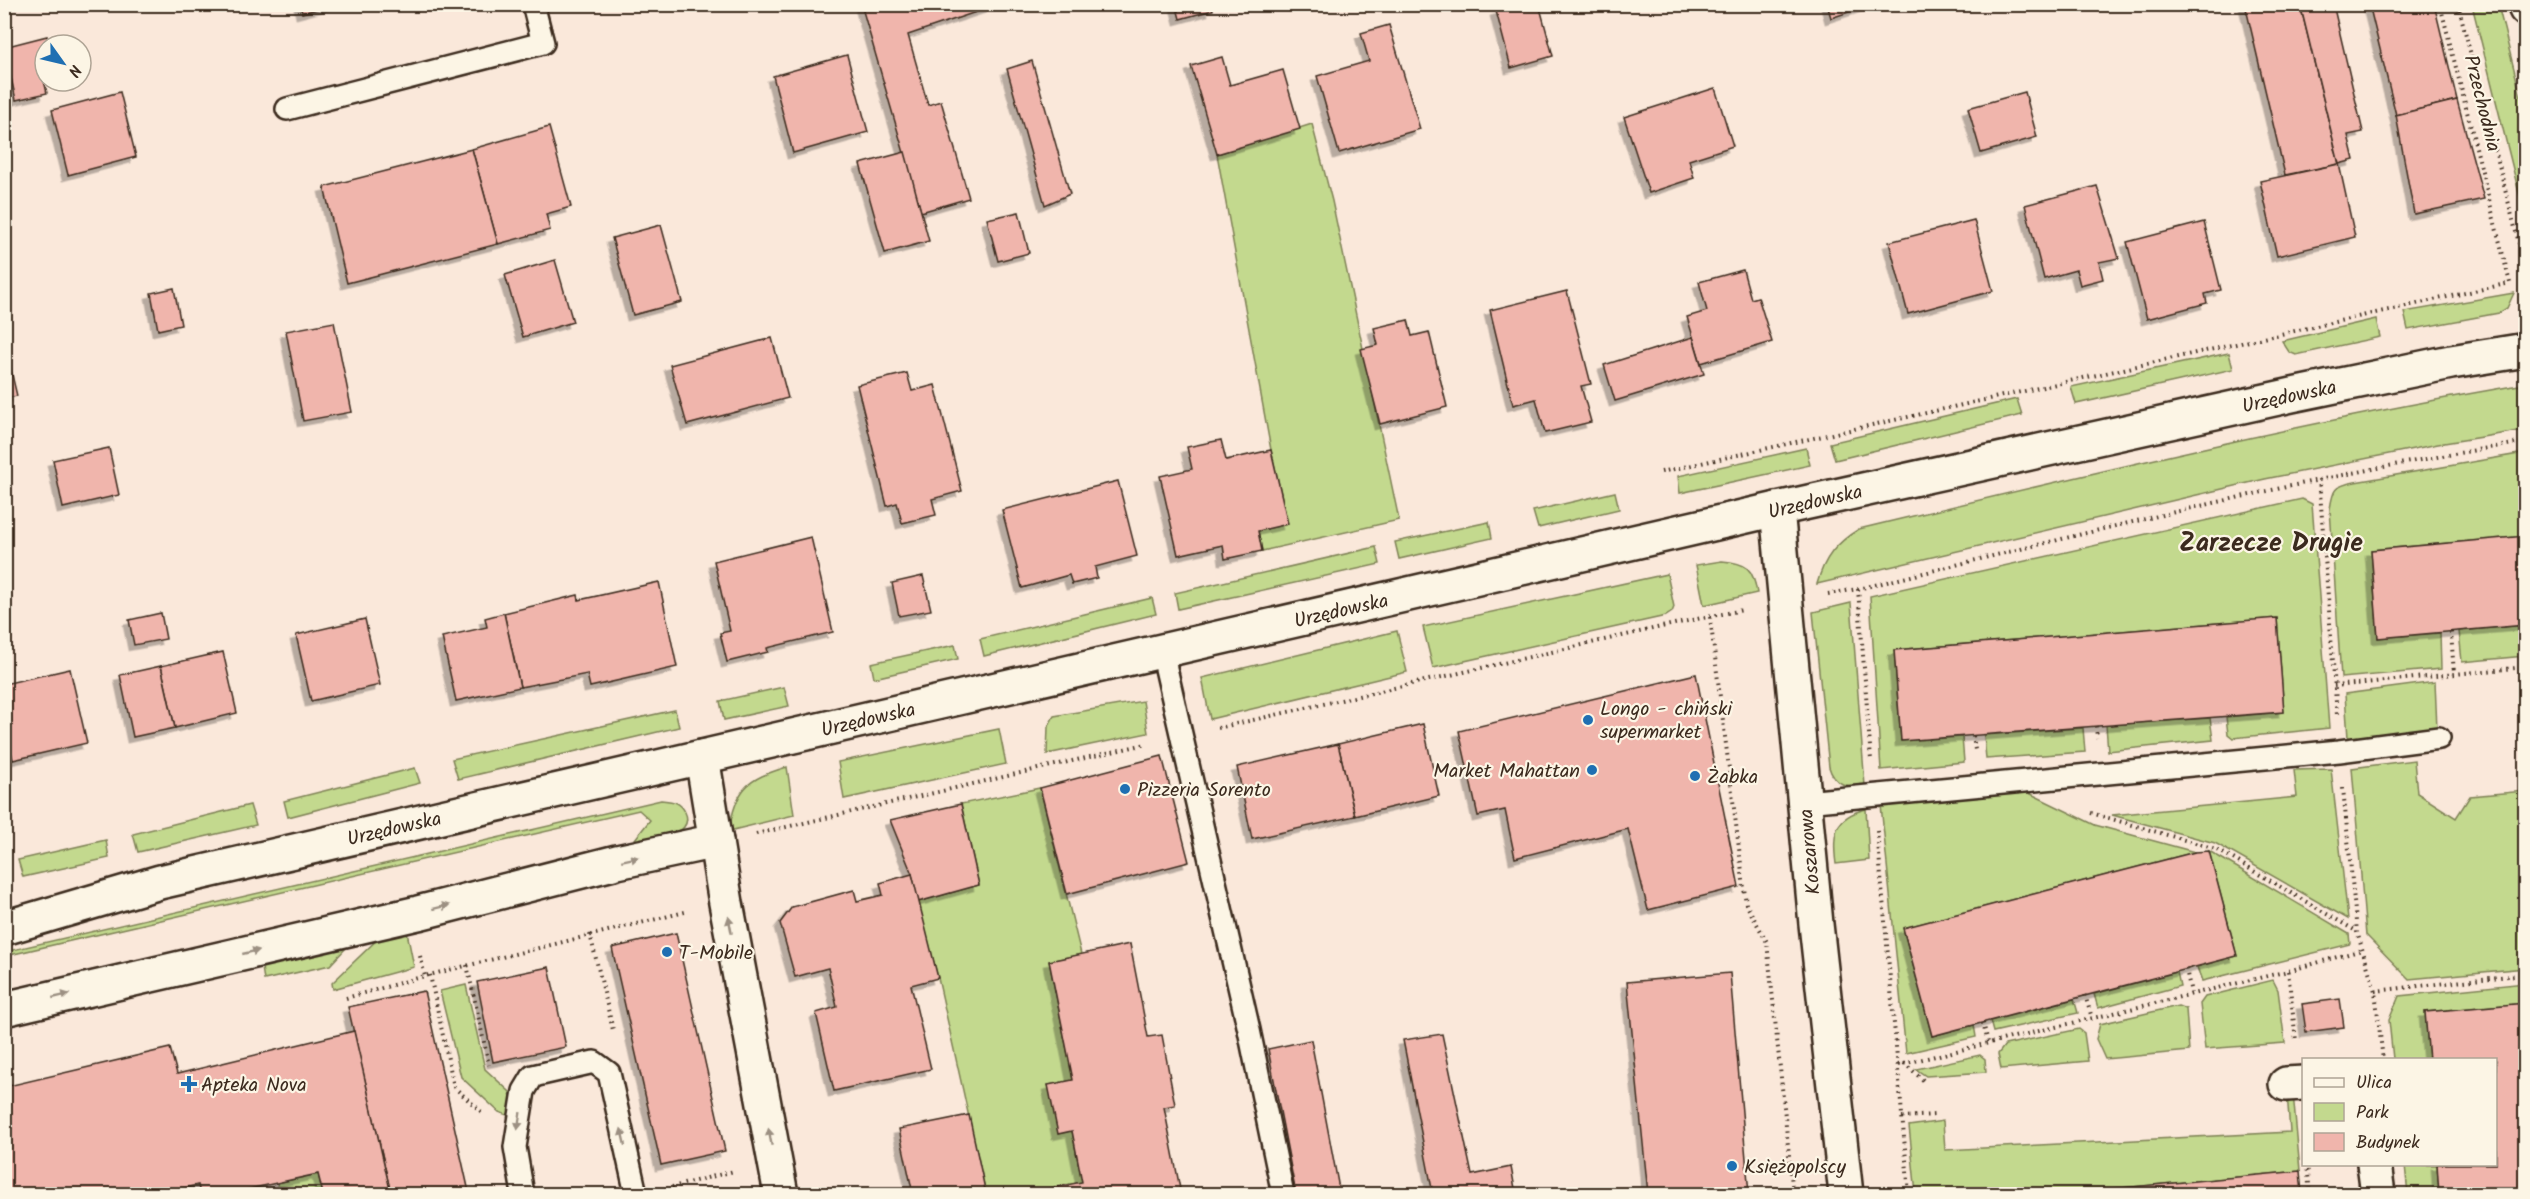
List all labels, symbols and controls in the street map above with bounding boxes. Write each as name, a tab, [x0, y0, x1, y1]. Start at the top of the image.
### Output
north arrow	[33, 33, 93, 93]
street label: Przechodnia	[2454, 52, 2509, 155]
text: N	[61, 59, 87, 82]
street label: Urzędowska	[2239, 372, 2340, 424]
street label: Urzędowska	[1765, 477, 1866, 529]
district label: Zarzecze Drugie	[2179, 523, 2363, 565]
street label: Urzędowska	[1291, 586, 1392, 638]
place label: Longo - chiński supermarket	[1600, 694, 1733, 749]
street label: Urzędowska	[818, 695, 919, 747]
marker: Longo - chiński supermarket	[1581, 713, 1595, 727]
place label: Market Mahattan	[1433, 756, 1580, 788]
place label: Żabka	[1707, 762, 1758, 794]
marker: Market Mahattan	[1585, 763, 1599, 777]
marker: Żabka	[1688, 769, 1702, 783]
place label: Pizzeria Sorento	[1137, 775, 1271, 807]
marker: Pizzeria Sorento	[1118, 782, 1132, 796]
street label: Urzędowska	[344, 804, 445, 856]
street label: Koszarowa	[1791, 808, 1831, 896]
one-way arrow	[621, 854, 640, 863]
one-way arrow	[432, 901, 450, 911]
one-way arrow	[725, 915, 734, 934]
place label: T-Mobile	[679, 938, 753, 970]
marker: T-Mobile	[660, 945, 674, 959]
one-way arrow	[242, 946, 261, 956]
one-way arrow	[52, 991, 71, 1000]
legend	[2302, 1058, 2497, 1166]
text: Ulica	[2356, 1069, 2392, 1098]
place label: Apteka Nova	[201, 1070, 307, 1102]
marker: Apteka Nova	[182, 1077, 196, 1091]
text: Park	[2356, 1099, 2389, 1128]
one-way arrow	[515, 1112, 524, 1131]
one-way arrow	[765, 1127, 774, 1146]
one-way arrow	[618, 1128, 628, 1147]
text: Budynek	[2356, 1129, 2420, 1158]
place label: Księżopolscy	[1744, 1152, 1847, 1184]
marker: Księżopolscy	[1725, 1159, 1739, 1173]

